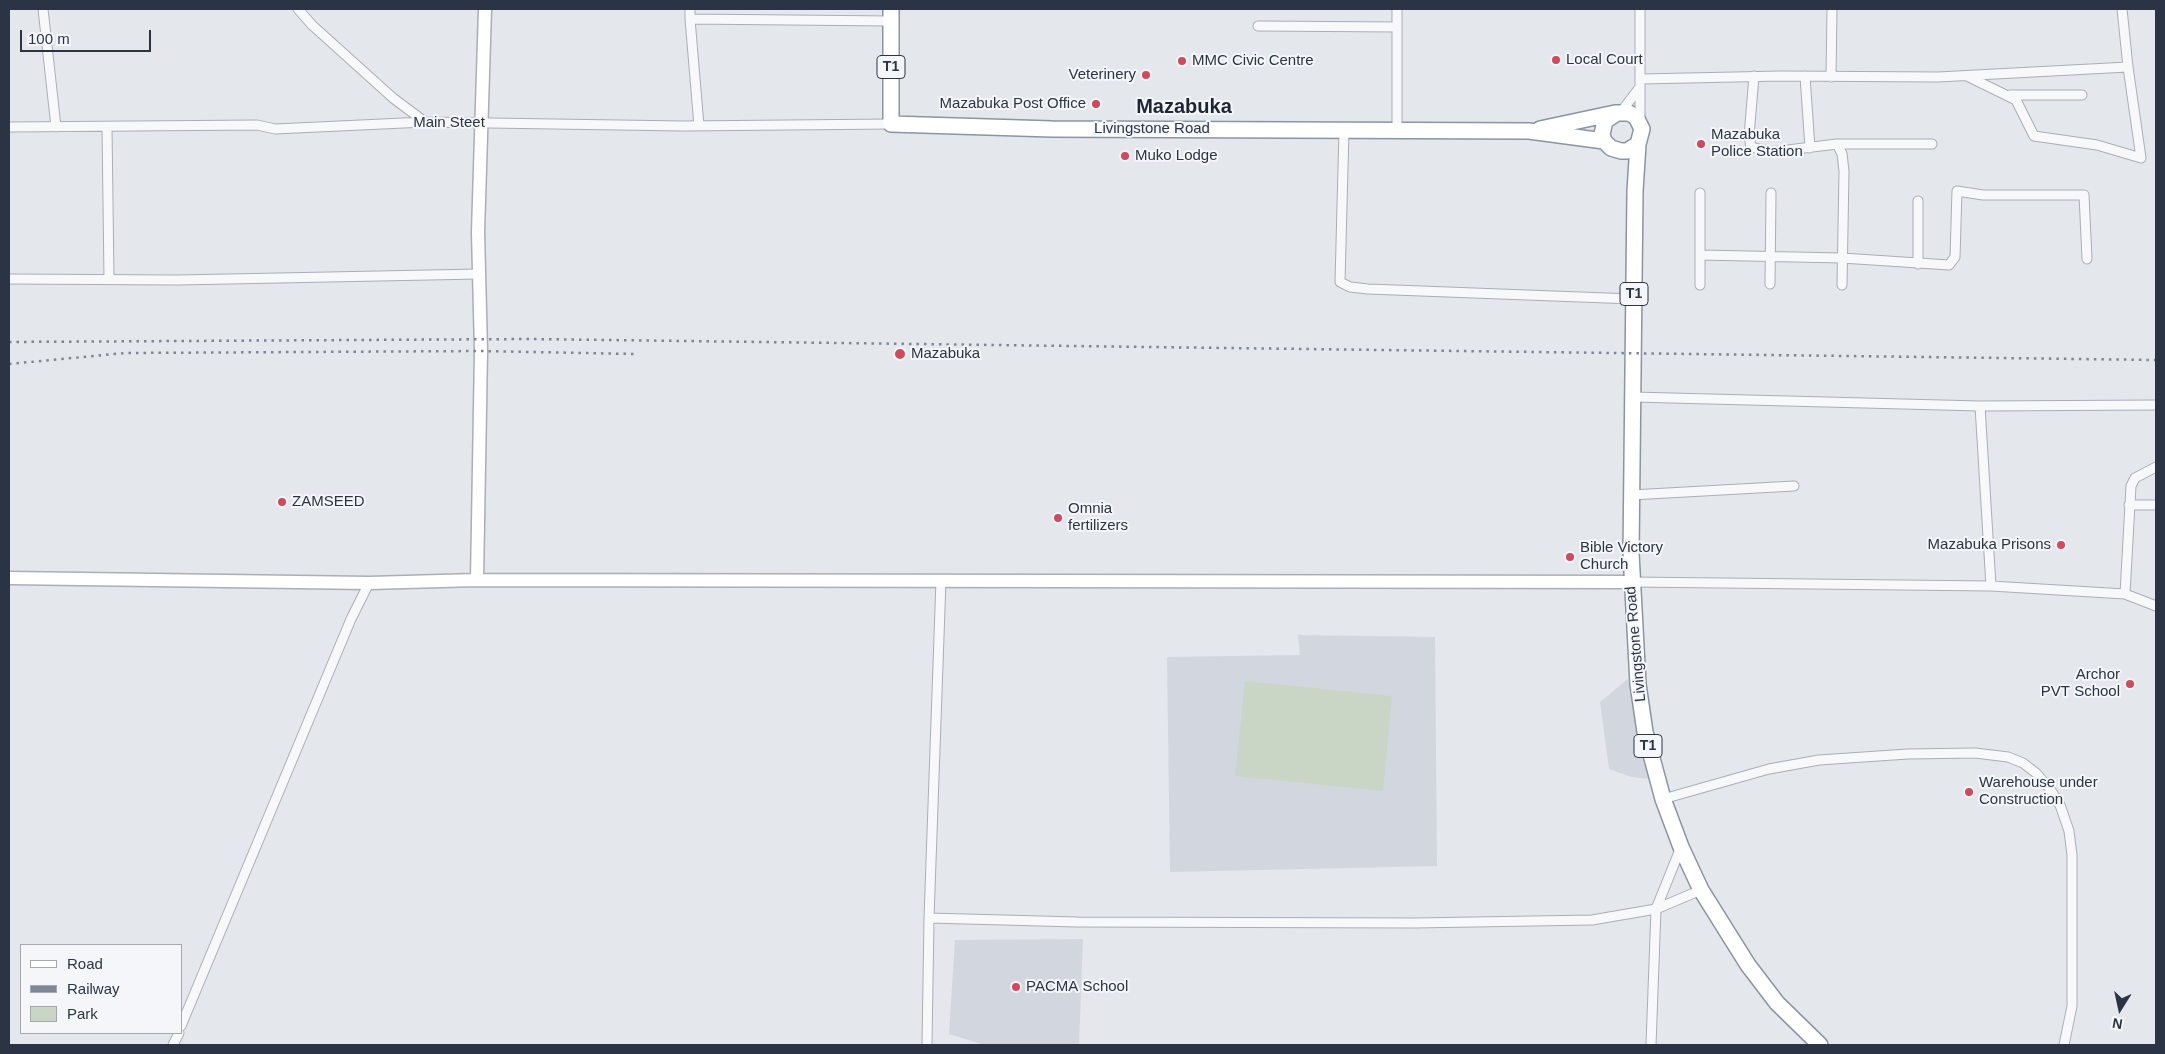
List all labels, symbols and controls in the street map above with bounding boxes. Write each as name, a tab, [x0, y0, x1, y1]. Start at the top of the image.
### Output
scale bar	[22, 20, 154, 52]
text: 100 m	[28, 30, 70, 47]
place label: Local Court	[1566, 51, 1643, 69]
place label: MMC Civic Centre	[1192, 52, 1314, 70]
marker: Local Court	[1550, 54, 1562, 66]
marker: MMC Civic Centre	[1176, 55, 1188, 67]
road number: T1	[877, 56, 905, 78]
place label: Veterinery	[1068, 66, 1136, 84]
marker: Veterinery	[1140, 69, 1152, 81]
place label: Mazabuka Post Office	[940, 95, 1086, 113]
district label: Mazabuka	[1136, 95, 1232, 119]
marker: Mazabuka Post Office	[1090, 98, 1102, 110]
street label: Main Steet	[413, 114, 485, 132]
street label: Livingstone Road	[1094, 120, 1210, 138]
place label: Mazabuka Police Station	[1711, 126, 1803, 161]
marker: Mazabuka Police Station	[1695, 138, 1707, 150]
place label: Muko Lodge	[1135, 147, 1218, 165]
marker: Muko Lodge	[1119, 150, 1131, 162]
road number: T1	[1620, 282, 1648, 306]
place label: Mazabuka	[911, 345, 980, 363]
marker: Mazabuka	[893, 347, 907, 361]
place label: ZAMSEED	[292, 493, 365, 511]
marker: ZAMSEED	[276, 496, 288, 508]
place label: Omnia fertilizers	[1068, 500, 1128, 535]
marker: Omnia fertilizers	[1052, 512, 1064, 524]
place label: Mazabuka Prisons	[1928, 536, 2051, 554]
place label: Bible Victory Church	[1580, 539, 1663, 574]
marker: Mazabuka Prisons	[2055, 539, 2067, 551]
marker: Bible Victory Church	[1564, 551, 1576, 563]
street label: Livingstone Road	[1622, 585, 1650, 703]
place label: Archor PVT School	[2041, 666, 2120, 701]
marker: Archor PVT School	[2124, 678, 2136, 690]
road number: T1	[1634, 734, 1662, 758]
place label: Warehouse under Construction	[1979, 774, 2098, 809]
marker: Warehouse under Construction	[1963, 786, 1975, 798]
legend	[20, 944, 182, 1034]
text: Road	[67, 955, 103, 972]
place label: PACMA School	[1026, 978, 1128, 996]
text: Railway	[67, 980, 120, 997]
marker: PACMA School	[1010, 981, 1022, 993]
north arrow	[2095, 984, 2145, 1034]
text: Park	[67, 1005, 98, 1022]
text: N	[2111, 1015, 2124, 1033]

